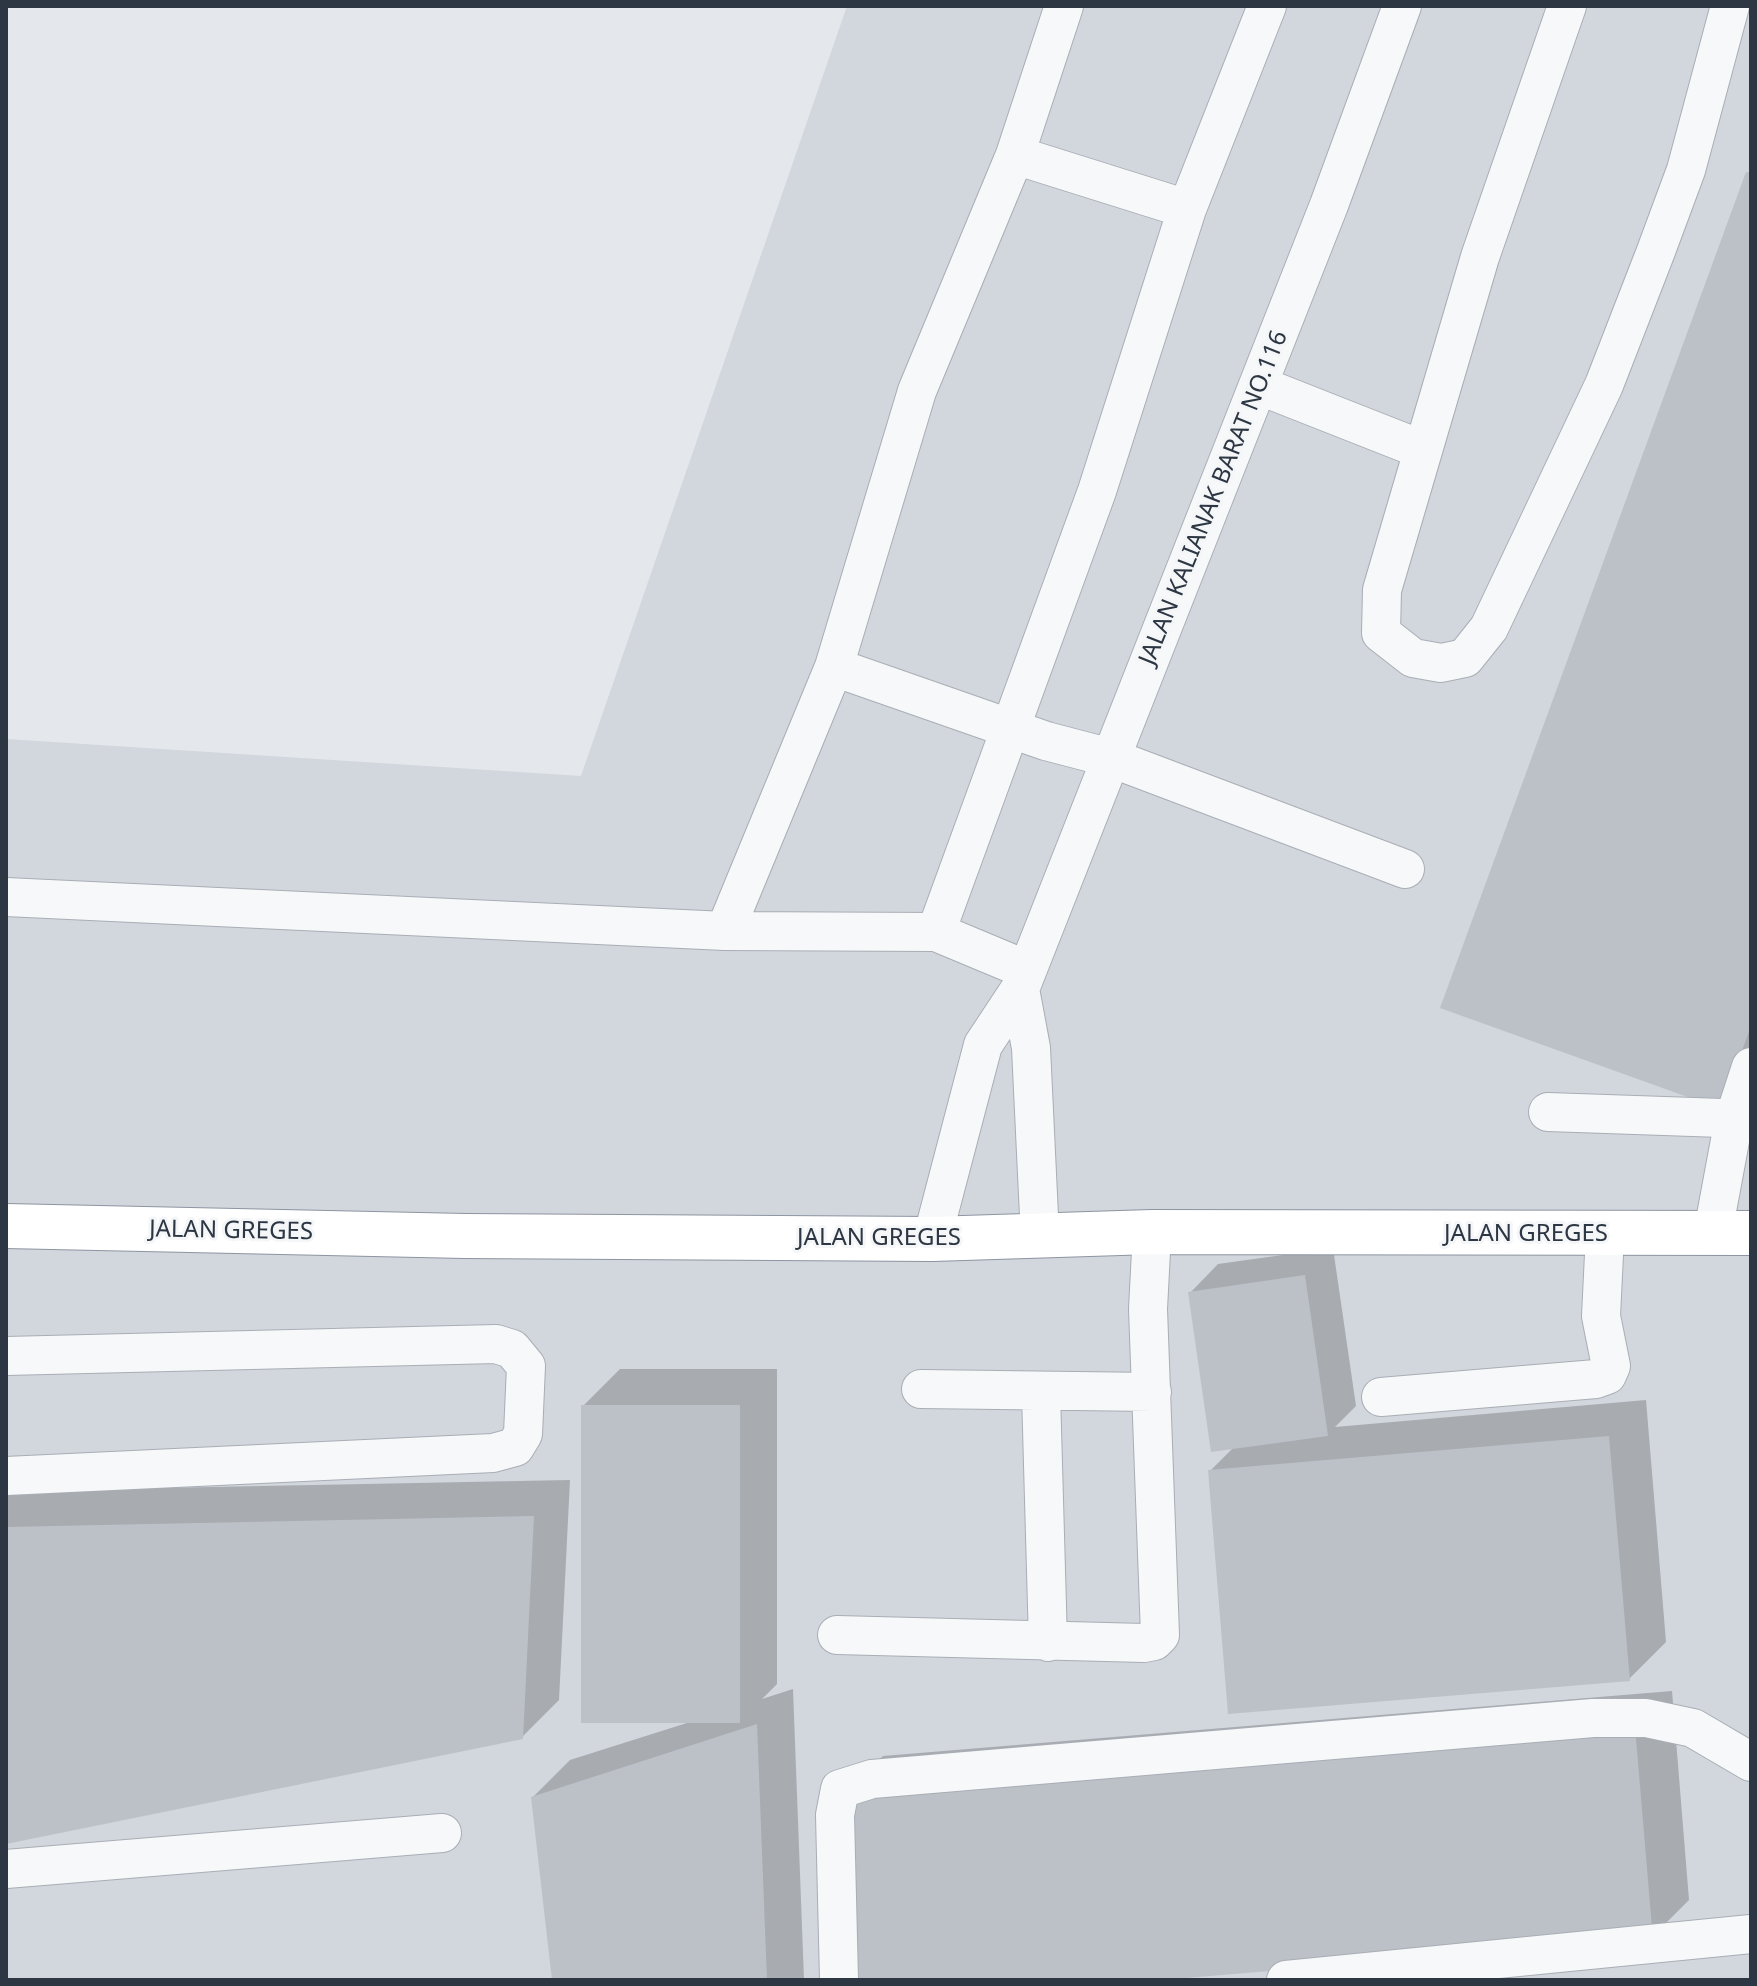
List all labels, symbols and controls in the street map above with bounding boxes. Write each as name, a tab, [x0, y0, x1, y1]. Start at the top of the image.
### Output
street label: JALAN KALIANAK BARAT NO.116	[1134, 327, 1294, 669]
street label: JALAN GREGES	[149, 1215, 313, 1247]
street label: JALAN GREGES	[1444, 1220, 1608, 1248]
street label: JALAN GREGES	[797, 1224, 961, 1252]

